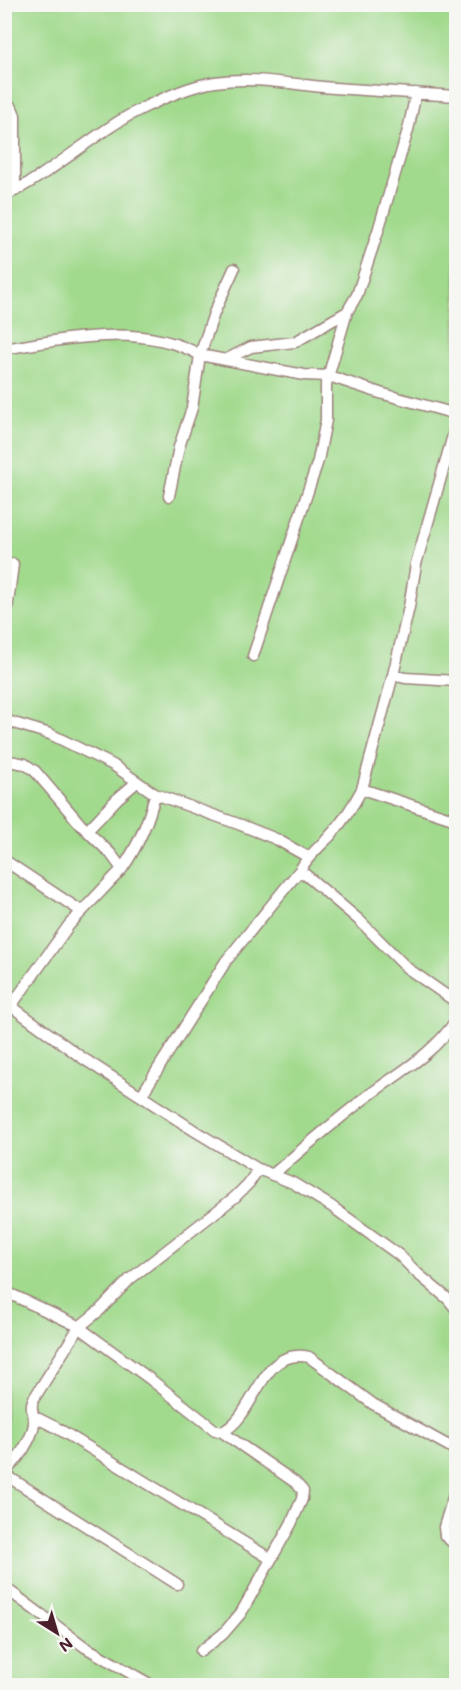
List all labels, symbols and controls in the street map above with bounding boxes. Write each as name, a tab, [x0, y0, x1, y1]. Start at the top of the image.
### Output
north arrow	[27, 1603, 87, 1663]
text: N	[55, 1633, 78, 1657]

